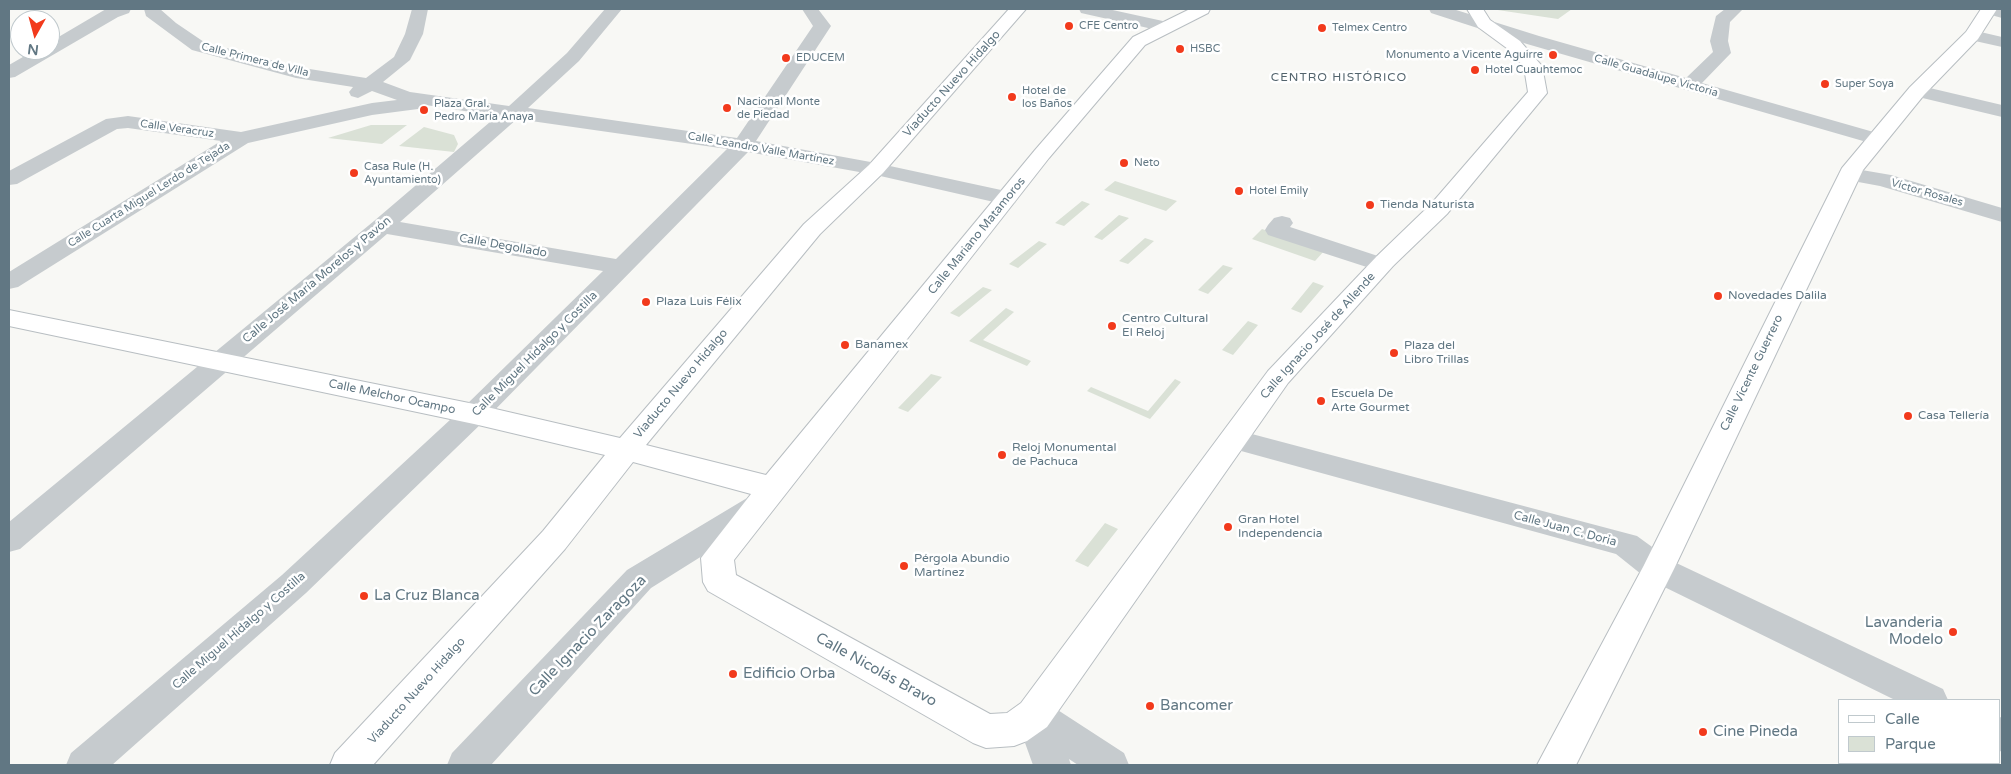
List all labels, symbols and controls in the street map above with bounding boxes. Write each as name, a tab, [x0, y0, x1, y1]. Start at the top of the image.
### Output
north arrow	[10, 10, 60, 60]
place label: CFE Centro	[1079, 19, 1138, 33]
marker: CFE Centro	[1063, 20, 1075, 32]
place label: Telmex Centro	[1332, 21, 1407, 35]
marker: Telmex Centro	[1316, 22, 1328, 34]
street label: Viaducto Nuevo Hidalgo	[900, 28, 1004, 140]
text: N	[27, 40, 40, 59]
street label: Calle Primera de Villa	[200, 40, 310, 80]
place label: HSBC	[1190, 42, 1220, 56]
marker: HSBC	[1174, 43, 1186, 55]
place label: Monumento a Vicente Aguirre	[1386, 48, 1543, 62]
marker: Monumento a Vicente Aguirre	[1547, 49, 1559, 61]
place label: EDUCEM	[796, 51, 845, 65]
marker: EDUCEM	[780, 52, 792, 64]
street label: Calle Guadalupe Victoria	[1593, 52, 1719, 100]
place label: Hotel Cuauhtemoc	[1485, 63, 1582, 77]
marker: Hotel Cuauhtemoc	[1469, 64, 1481, 76]
district label: CENTRO HISTÓRICO	[1269, 71, 1409, 85]
place label: Super Soya	[1835, 77, 1894, 91]
marker: Super Soya	[1819, 78, 1831, 90]
place label: Hotel de los Baños	[1022, 84, 1072, 110]
marker: Hotel de los Baños	[1006, 91, 1018, 103]
place label: Nacional Monte de Piedad	[737, 95, 820, 121]
place label: Plaza Gral. Pedro María Anaya	[434, 97, 534, 123]
marker: Nacional Monte de Piedad	[721, 102, 733, 114]
marker: Plaza Gral. Pedro María Anaya	[418, 104, 430, 116]
street label: Calle Veracruz	[139, 117, 215, 141]
street label: Calle Leandro Valle Martínez	[687, 130, 835, 168]
street label: Calle Cuarta Miguel Lerdo de Tejada	[66, 139, 232, 251]
place label: Neto	[1134, 156, 1160, 170]
marker: Neto	[1118, 157, 1130, 169]
place label: Casa Rule (H. Ayuntamiento)	[364, 160, 441, 186]
marker: Casa Rule (H. Ayuntamiento)	[348, 167, 360, 179]
street label: Calle Mariano Matamoros	[925, 174, 1029, 298]
street label: Víctor Rosales	[1889, 176, 1965, 210]
place label: Hotel Emily	[1249, 184, 1308, 198]
marker: Hotel Emily	[1233, 185, 1245, 197]
place label: Tienda Naturista	[1380, 198, 1474, 212]
marker: Tienda Naturista	[1364, 199, 1376, 211]
street label: Calle José María Morelos y Pavón	[240, 214, 394, 346]
street label: Calle Degollado	[458, 231, 548, 261]
street label: Calle Ignacio José de Allende	[1257, 270, 1379, 402]
street label: Calle Miguel Hidalgo y Costilla	[469, 288, 601, 420]
place label: Novedades Dalila	[1728, 289, 1827, 303]
marker: Novedades Dalila	[1712, 290, 1724, 302]
place label: Plaza Luis Félix	[656, 295, 742, 309]
marker: Plaza Luis Félix	[640, 296, 652, 308]
place label: Centro Cultural El Reloj	[1122, 312, 1208, 340]
street label: Calle Vicente Guerrero	[1718, 313, 1786, 433]
marker: Centro Cultural El Reloj	[1106, 320, 1118, 332]
street label: Viaducto Nuevo Hidalgo	[631, 326, 731, 442]
place label: Banamex	[855, 338, 908, 352]
marker: Banamex	[839, 339, 851, 351]
place label: Plaza del Libro Trillas	[1404, 339, 1469, 367]
marker: Plaza del Libro Trillas	[1388, 347, 1400, 359]
street label: Calle Melchor Ocampo	[327, 377, 457, 417]
place label: Escuela De Arte Gourmet	[1331, 387, 1410, 415]
marker: Escuela De Arte Gourmet	[1315, 395, 1327, 407]
place label: Casa Tellería	[1918, 409, 1989, 423]
marker: Casa Tellería	[1902, 410, 1914, 422]
place label: Reloj Monumental de Pachuca	[1012, 441, 1116, 469]
marker: Reloj Monumental de Pachuca	[996, 449, 1008, 461]
street label: Calle Juan C. Doria	[1512, 508, 1618, 550]
place label: Gran Hotel Independencia	[1238, 513, 1322, 541]
marker: Gran Hotel Independencia	[1222, 521, 1234, 533]
place label: Pérgola Abundio Martínez	[914, 552, 1010, 580]
marker: Pérgola Abundio Martínez	[898, 560, 910, 572]
street label: Calle Miguel Hidalgo y Costilla	[170, 569, 308, 693]
street label: Calle Ignacio Zaragoza	[526, 572, 650, 700]
place label: La Cruz Blanca	[374, 587, 480, 605]
marker: La Cruz Blanca	[358, 590, 370, 602]
place label: Lavanderia Modelo	[1865, 614, 1943, 649]
marker: Lavanderia Modelo	[1947, 626, 1959, 638]
street label: Calle Nicolás Bravo	[812, 629, 940, 711]
street label: Viaducto Nuevo Hidalgo	[365, 635, 469, 747]
place label: Edificio Orba	[743, 665, 836, 683]
marker: Edificio Orba	[727, 668, 739, 680]
place label: Bancomer	[1160, 697, 1233, 715]
legend	[1838, 699, 2001, 764]
marker: Bancomer	[1144, 700, 1156, 712]
text: Calle	[1885, 710, 1920, 728]
place label: Cine Pineda	[1713, 723, 1798, 741]
marker: Cine Pineda	[1697, 726, 1709, 738]
text: Parque	[1885, 735, 1936, 753]

